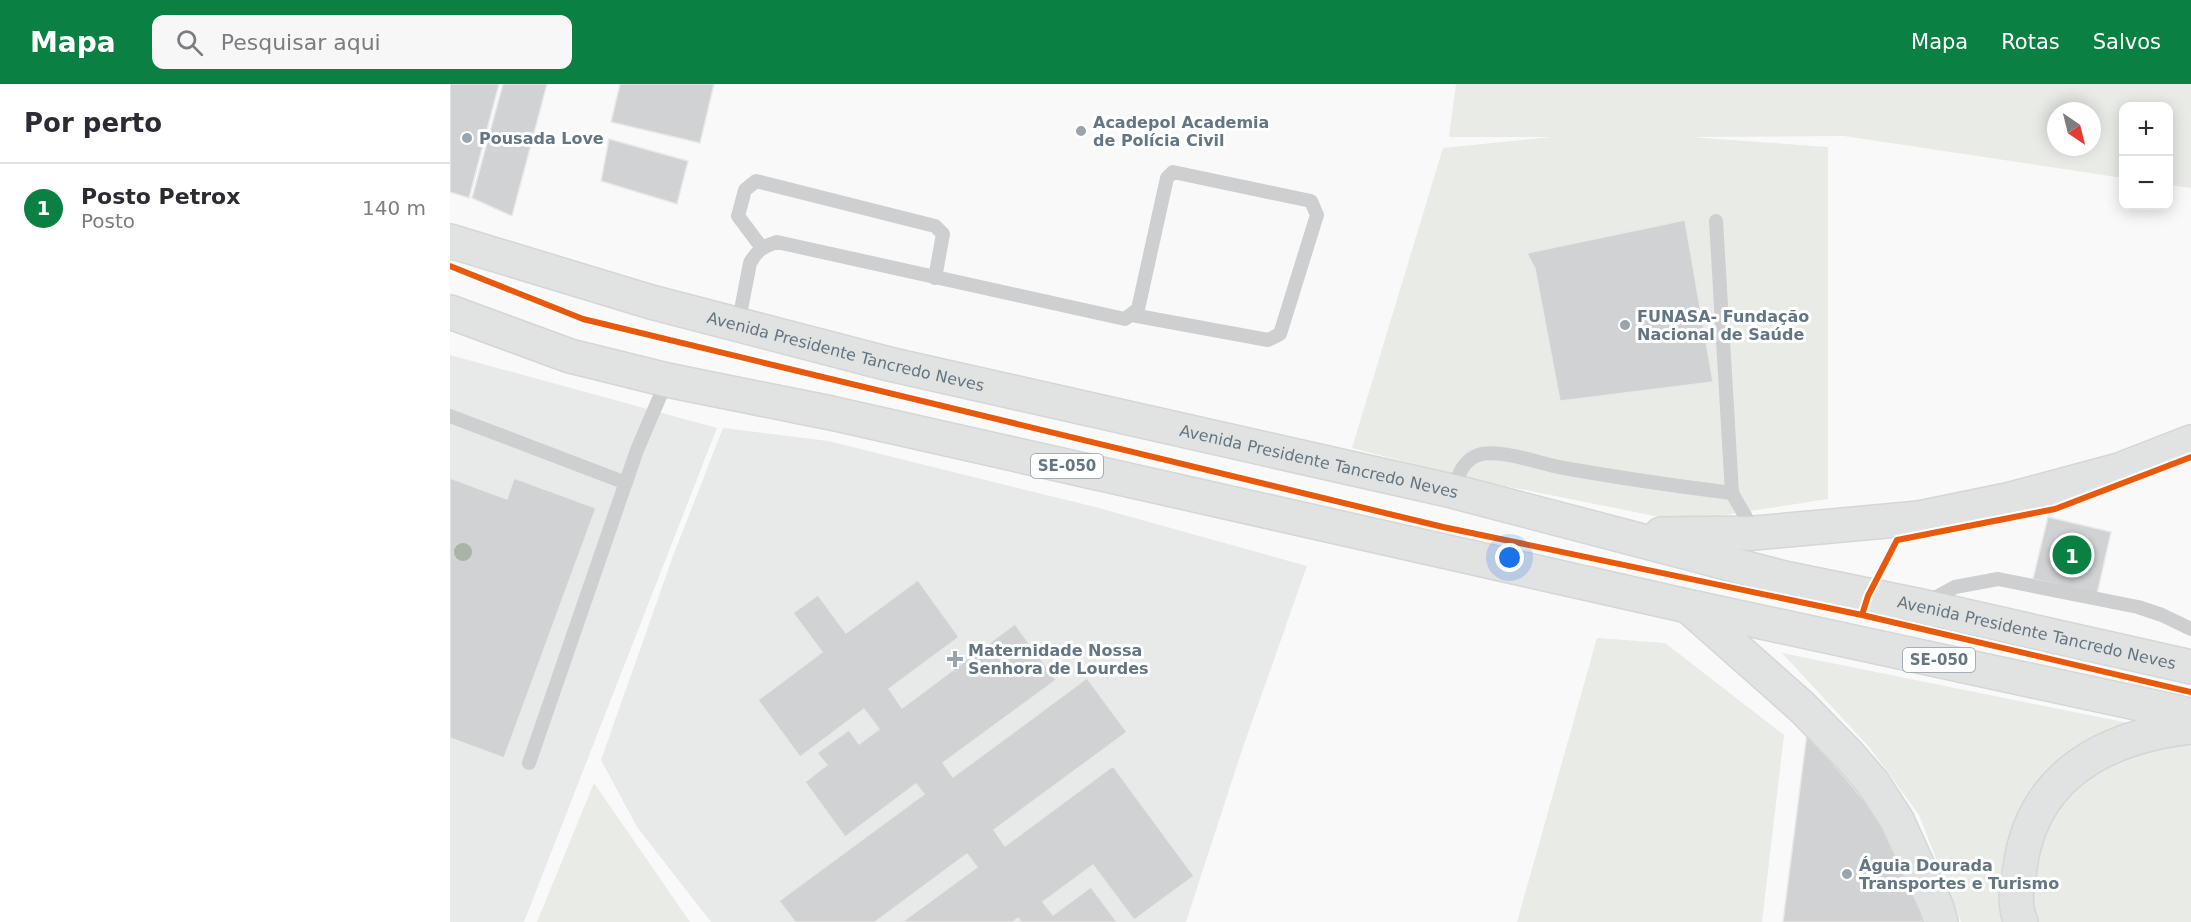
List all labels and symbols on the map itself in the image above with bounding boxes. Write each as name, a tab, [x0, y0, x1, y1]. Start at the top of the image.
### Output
north arrow	[2047, 102, 2101, 156]
place label: Acadepol Academia de Polícia Civil	[1093, 113, 1269, 150]
marker: Acadepol Academia de Polícia Civil	[1074, 124, 1088, 138]
place label: Pousada Love	[479, 129, 604, 148]
marker: Pousada Love	[460, 131, 474, 145]
place label: FUNASA- Fundação Nacional de Saúde	[1637, 307, 1809, 344]
street label: Avenida Presidente Tancredo Neves	[705, 308, 986, 395]
marker: FUNASA- Fundação Nacional de Saúde	[1618, 318, 1632, 332]
street label: Avenida Presidente Tancredo Neves	[1178, 420, 1461, 502]
road number: SE-050	[1031, 454, 1103, 478]
pin: 1	[2052, 532, 2092, 578]
your location	[1495, 543, 1524, 572]
street label: Avenida Presidente Tancredo Neves	[1896, 592, 2178, 673]
place label: Maternidade Nossa Senhora de Lourdes	[968, 641, 1149, 678]
road number: SE-050	[1903, 648, 1975, 672]
marker: Maternidade Nossa Senhora de Lourdes	[946, 650, 964, 668]
place label: Águia Dourada Transportes e Turismo	[1859, 856, 2059, 893]
marker: Águia Dourada Transportes e Turismo	[1840, 867, 1854, 881]

